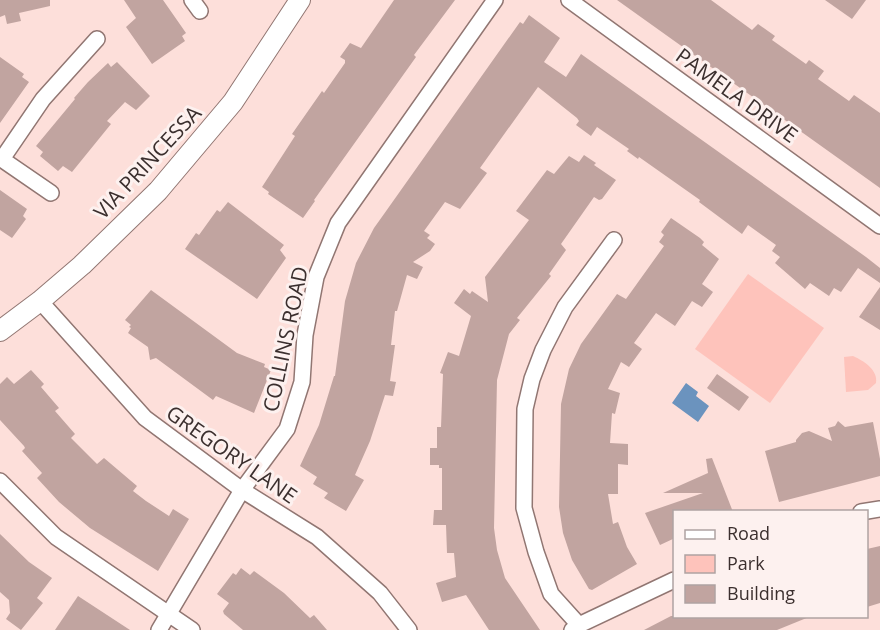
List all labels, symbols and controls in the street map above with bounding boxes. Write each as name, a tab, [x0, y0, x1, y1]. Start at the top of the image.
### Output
street label: PAMELA DRIVE	[670, 41, 804, 149]
street label: VIA PRINCESSA	[87, 99, 207, 225]
street label: COLLINS ROAD	[256, 264, 314, 414]
street label: GREGORY LANE	[161, 399, 303, 509]
legend	[673, 510, 868, 618]
text: Road	[727, 521, 770, 545]
text: Park	[727, 551, 765, 575]
text: Building	[727, 581, 795, 605]

